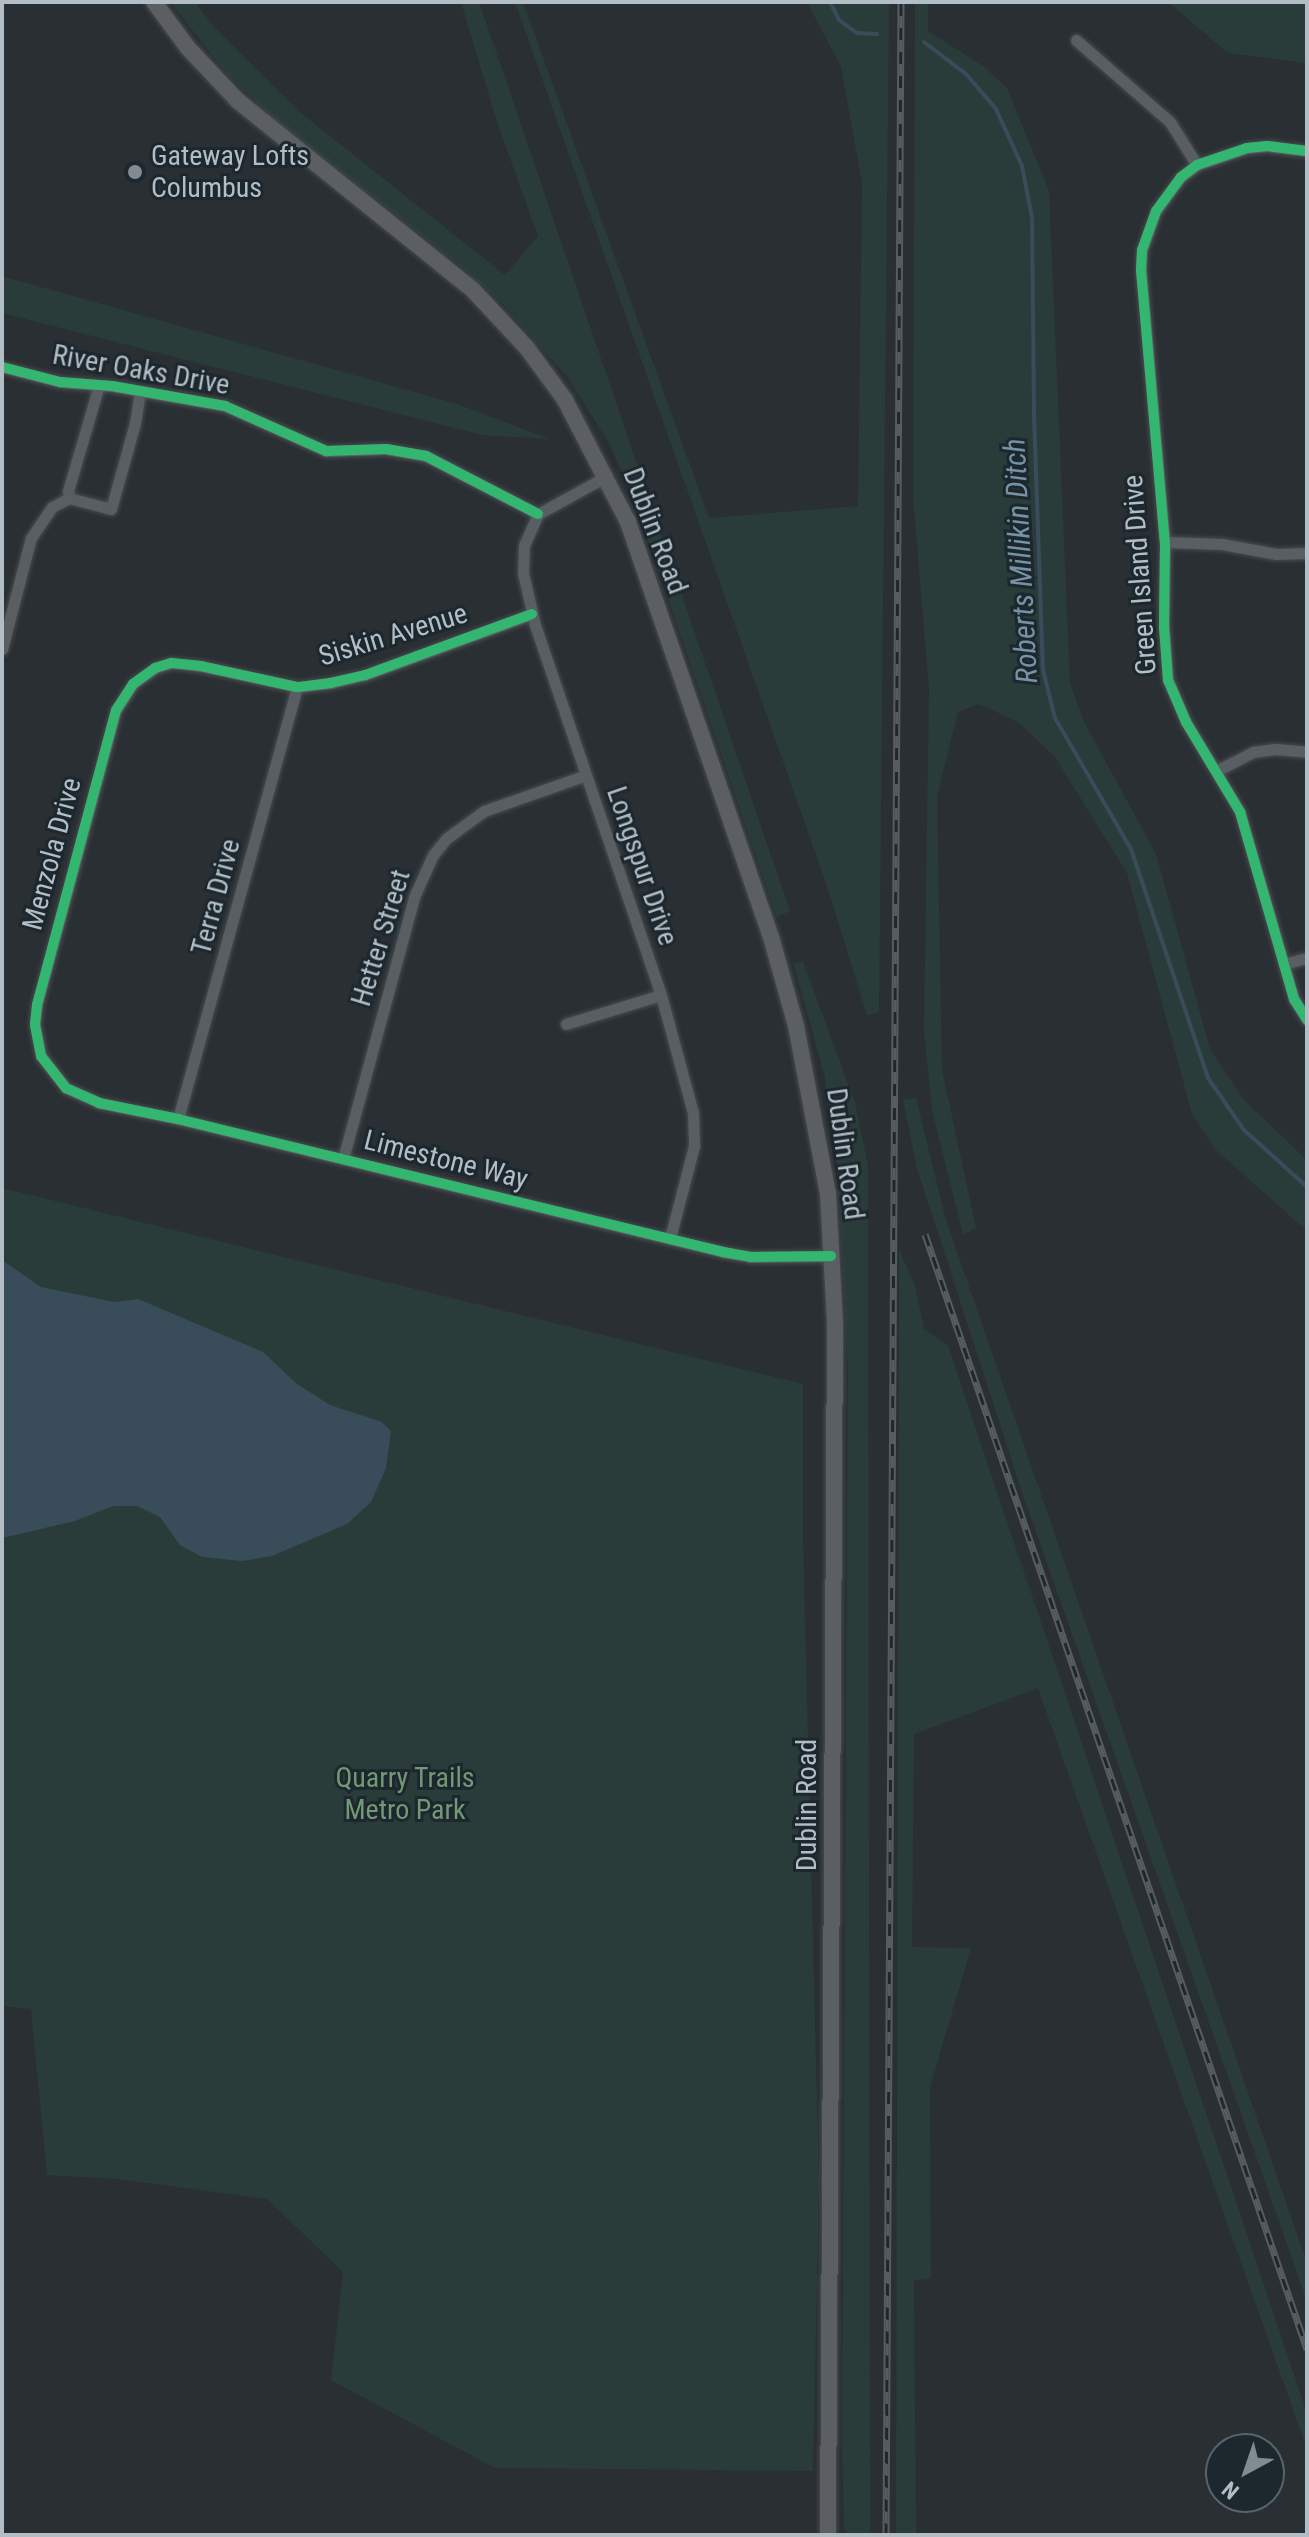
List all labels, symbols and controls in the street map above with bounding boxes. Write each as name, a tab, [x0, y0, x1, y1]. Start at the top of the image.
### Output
place label: Gateway Lofts Columbus	[151, 139, 309, 205]
marker: Gateway Lofts Columbus	[126, 163, 144, 181]
street label: River Oaks Drive	[50, 338, 232, 402]
water label: Roberts Millikin Ditch	[997, 438, 1045, 684]
street label: Dublin Road	[616, 463, 694, 599]
street label: Green Island Drive	[1116, 474, 1164, 676]
street label: Siskin Avenue	[315, 597, 471, 673]
street label: Menzola Drive	[16, 774, 88, 934]
street label: Longspur Drive	[599, 782, 685, 950]
street label: Terra Drive	[184, 835, 248, 959]
street label: Hetter Street	[344, 866, 418, 1010]
street label: Dublin Road	[819, 1086, 871, 1222]
street label: Limestone Way	[361, 1123, 531, 1197]
street label: Dublin Road	[790, 1739, 824, 1871]
park label: Quarry Trails Metro Park	[335, 1761, 475, 1827]
north arrow	[1205, 2433, 1285, 2513]
text: N	[1217, 2476, 1244, 2504]

